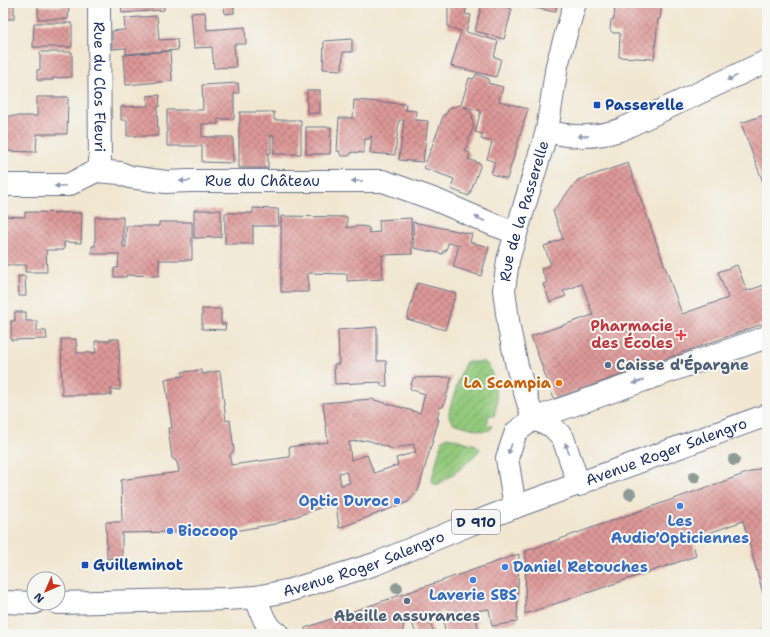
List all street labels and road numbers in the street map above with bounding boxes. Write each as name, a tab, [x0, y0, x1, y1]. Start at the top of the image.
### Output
street label: Rue du Clos Fleuri	[89, 22, 110, 152]
street label: Rue de la Passerelle	[495, 138, 554, 283]
street label: Rue du Château	[205, 171, 320, 191]
street label: Avenue Roger Salengro	[583, 413, 750, 490]
road number: D 910	[452, 510, 500, 534]
street label: Avenue Roger Salengro	[281, 526, 448, 601]

